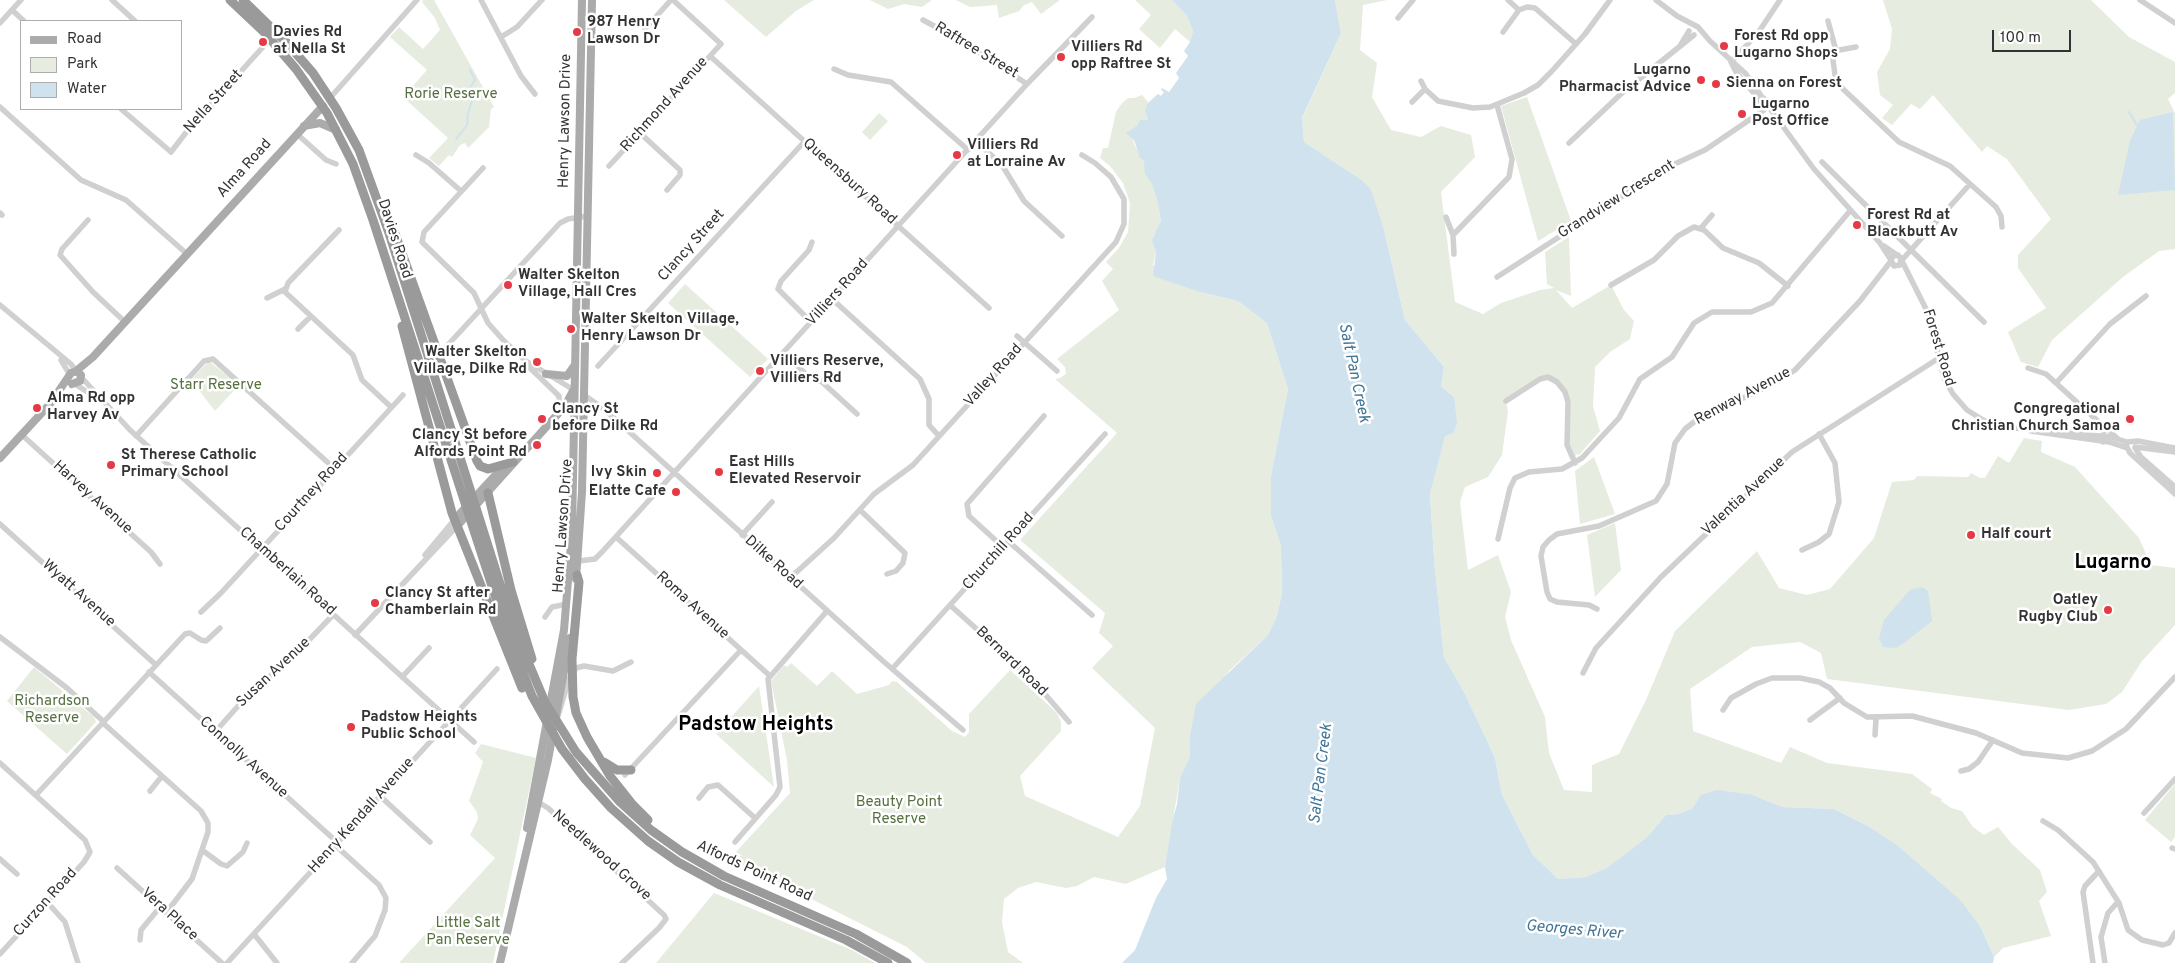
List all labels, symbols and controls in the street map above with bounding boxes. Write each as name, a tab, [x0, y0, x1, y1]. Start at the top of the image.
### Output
place label: 987 Henry Lawson Dr	[587, 14, 660, 49]
street label: Raftree Street	[931, 19, 1021, 83]
legend	[20, 20, 182, 110]
scale bar	[1995, 20, 2074, 52]
place label: Davies Rd at Nella St	[273, 24, 346, 59]
marker: 987 Henry Lawson Dr	[571, 26, 583, 38]
place label: Forest Rd opp Lugarno Shops	[1734, 28, 1838, 63]
text: 100 m	[2000, 29, 2041, 48]
text: Road	[67, 30, 102, 49]
marker: Davies Rd at Nella St	[257, 36, 269, 48]
place label: Villiers Rd opp Raftree St	[1071, 39, 1171, 74]
marker: Forest Rd opp Lugarno Shops	[1718, 40, 1730, 52]
marker: Villiers Rd opp Raftree St	[1055, 51, 1067, 63]
street label: Henry Lawson Drive	[556, 54, 576, 188]
street label: Richmond Avenue	[618, 54, 712, 156]
text: Park	[67, 55, 98, 74]
place label: Lugarno Pharmacist Advice	[1559, 62, 1691, 97]
street label: Nella Street	[181, 67, 247, 137]
marker: Lugarno Pharmacist Advice	[1695, 74, 1707, 86]
place label: Sienna on Forest	[1726, 75, 1842, 93]
marker: Sienna on Forest	[1710, 78, 1722, 90]
text: Water	[67, 80, 106, 99]
park label: Rorie Reserve	[404, 86, 498, 104]
place label: Lugarno Post Office	[1752, 96, 1829, 131]
marker: Lugarno Post Office	[1736, 108, 1748, 120]
street label: Queensbury Road	[798, 135, 900, 229]
street label: Alma Road	[214, 136, 276, 202]
place label: Villiers Rd at Lorraine Av	[967, 137, 1066, 172]
marker: Villiers Rd at Lorraine Av	[951, 149, 963, 161]
street label: Grandview Crescent	[1555, 157, 1679, 243]
street label: Davies Road	[373, 197, 415, 281]
street label: Clancy Street	[655, 206, 729, 286]
place label: Forest Rd at Blackbutt Av	[1867, 207, 1958, 242]
marker: Forest Rd at Blackbutt Av	[1851, 219, 1863, 231]
street label: Villiers Road	[803, 256, 873, 330]
place label: Walter Skelton Village, Hall Cres	[518, 267, 637, 302]
marker: Walter Skelton Village, Hall Cres	[502, 279, 514, 291]
street label: Forest Road	[1918, 307, 1958, 389]
place label: Walter Skelton Village, Henry Lawson Dr	[581, 311, 739, 346]
water label: Salt Pan Creek	[1333, 322, 1373, 424]
marker: Walter Skelton Village, Henry Lawson Dr	[565, 323, 577, 335]
street label: Valley Road	[961, 341, 1027, 411]
place label: Walter Skelton Village, Dilke Rd	[413, 344, 527, 379]
place label: Villiers Reserve, Villiers Rd	[770, 353, 883, 388]
marker: Walter Skelton Village, Dilke Rd	[531, 356, 543, 368]
street label: Renway Avenue	[1692, 364, 1794, 430]
marker: Villiers Reserve, Villiers Rd	[754, 365, 766, 377]
park label: Starr Reserve	[170, 377, 262, 395]
place label: Alma Rd opp Harvey Av	[47, 390, 135, 425]
place label: Clancy St before Dilke Rd	[552, 401, 658, 436]
place label: Congregational Christian Church Samoa	[1951, 401, 2120, 436]
marker: Alma Rd opp Harvey Av	[31, 402, 43, 414]
marker: Clancy St before Dilke Rd	[536, 413, 548, 425]
marker: Congregational Christian Church Samoa	[2124, 413, 2136, 425]
place label: Clancy St before Alfords Point Rd	[412, 427, 527, 462]
marker: Clancy St before Alfords Point Rd	[531, 439, 543, 451]
place label: St Therese Catholic Primary School	[121, 447, 257, 482]
street label: Courtney Road	[272, 450, 352, 536]
place label: East Hills Elevated Reservoir	[729, 454, 861, 489]
street label: Valentia Avenue	[1698, 454, 1790, 540]
street label: Harvey Avenue	[48, 457, 136, 539]
street label: Henry Lawson Drive	[550, 458, 578, 594]
marker: St Therese Catholic Primary School	[105, 459, 117, 471]
place label: Ivy Skin	[591, 464, 647, 482]
marker: East Hills Elevated Reservoir	[713, 466, 725, 478]
marker: Ivy Skin	[651, 467, 663, 479]
place label: Elatte Cafe	[589, 483, 666, 501]
marker: Elatte Cafe	[670, 486, 682, 498]
street label: Churchill Road	[960, 510, 1038, 594]
street label: Chamberlain Road	[235, 524, 339, 620]
place label: Half court	[1981, 526, 2051, 544]
marker: Half court	[1965, 529, 1977, 541]
street label: Dilke Road	[740, 532, 806, 594]
district label: Lugarno	[2074, 552, 2152, 576]
street label: Wyatt Avenue	[38, 556, 118, 632]
street label: Roma Avenue	[652, 568, 732, 644]
place label: Clancy St after Chamberlain Rd	[385, 585, 497, 620]
place label: Oatley Rugby Club	[2018, 592, 2098, 627]
marker: Clancy St after Chamberlain Rd	[369, 597, 381, 609]
marker: Oatley Rugby Club	[2102, 604, 2114, 616]
street label: Bernard Road	[971, 623, 1051, 701]
street label: Susan Avenue	[233, 634, 315, 712]
park label: Richardson Reserve	[14, 693, 90, 728]
place label: Padstow Heights Public School	[361, 709, 478, 744]
street label: Connolly Avenue	[195, 713, 291, 803]
district label: Padstow Heights	[678, 714, 834, 738]
marker: Padstow Heights Public School	[345, 721, 357, 733]
water label: Salt Pan Creek	[1306, 723, 1338, 825]
street label: Henry Kendall Avenue	[305, 755, 419, 877]
park label: Beauty Point Reserve	[856, 794, 942, 829]
street label: Needlewood Grove	[548, 807, 654, 905]
street label: Alfords Point Road	[693, 837, 815, 907]
street label: Curzon Road	[10, 865, 82, 941]
street label: Vera Place	[137, 885, 201, 945]
park label: Little Salt Pan Reserve	[426, 915, 510, 950]
water label: Georges River	[1525, 917, 1623, 945]

